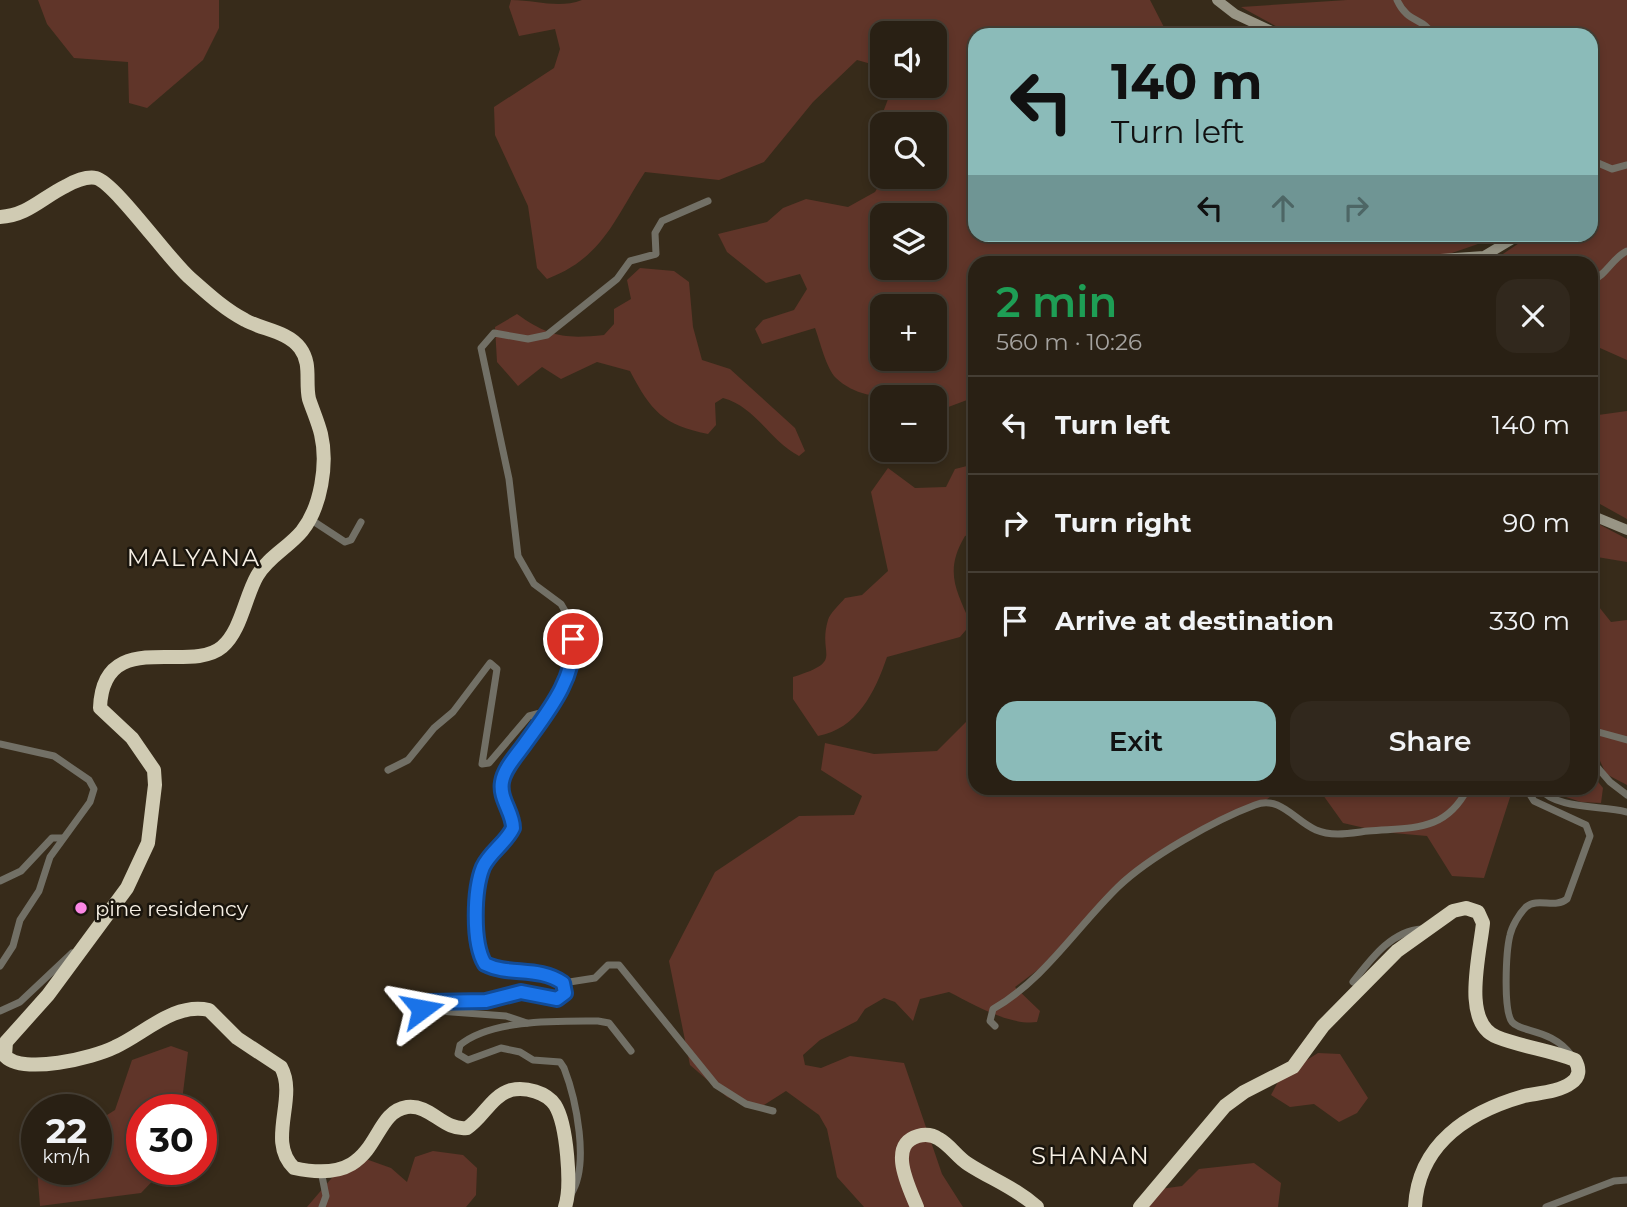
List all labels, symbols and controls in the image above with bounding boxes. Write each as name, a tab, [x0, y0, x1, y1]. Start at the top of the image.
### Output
map controls	[870, 21, 947, 462]
button: sound	[870, 21, 947, 98]
text: 140 m	[1111, 52, 1263, 111]
icon: left	[996, 56, 1087, 147]
button: search	[870, 112, 947, 189]
text: Turn left	[1111, 112, 1245, 151]
icon: left	[1191, 189, 1229, 227]
icon: ahead	[1264, 189, 1302, 227]
icon: right	[1337, 189, 1375, 227]
button: layers	[870, 203, 947, 280]
text: 2 min	[996, 276, 1117, 328]
button: close	[1496, 279, 1570, 353]
button: +	[870, 294, 947, 371]
text: 560 m · 10:26	[996, 328, 1142, 356]
button: −	[870, 385, 947, 462]
icon: left	[996, 406, 1034, 444]
text: Turn left	[1055, 409, 1171, 441]
text: 140 m	[1492, 409, 1570, 441]
icon: right	[996, 504, 1034, 542]
text: Turn right	[1055, 507, 1191, 539]
text: 90 m	[1503, 507, 1570, 539]
district label: MALYANA	[127, 543, 261, 572]
icon: arrive	[996, 602, 1034, 640]
text: Arrive at destination	[1055, 605, 1334, 637]
text: 330 m	[1489, 605, 1570, 637]
pin	[543, 609, 603, 669]
icon: arrive	[554, 620, 592, 658]
button: Exit	[996, 701, 1276, 781]
button: Share	[1290, 701, 1570, 781]
place label: pine residency	[95, 896, 249, 921]
marker: pine residency	[73, 900, 89, 916]
position arrow	[385, 972, 459, 1046]
speed limit sign: 30	[126, 1094, 217, 1185]
text: 22	[46, 1109, 87, 1152]
district label: SHANAN	[1031, 1141, 1151, 1170]
text: km/h	[42, 1146, 91, 1168]

